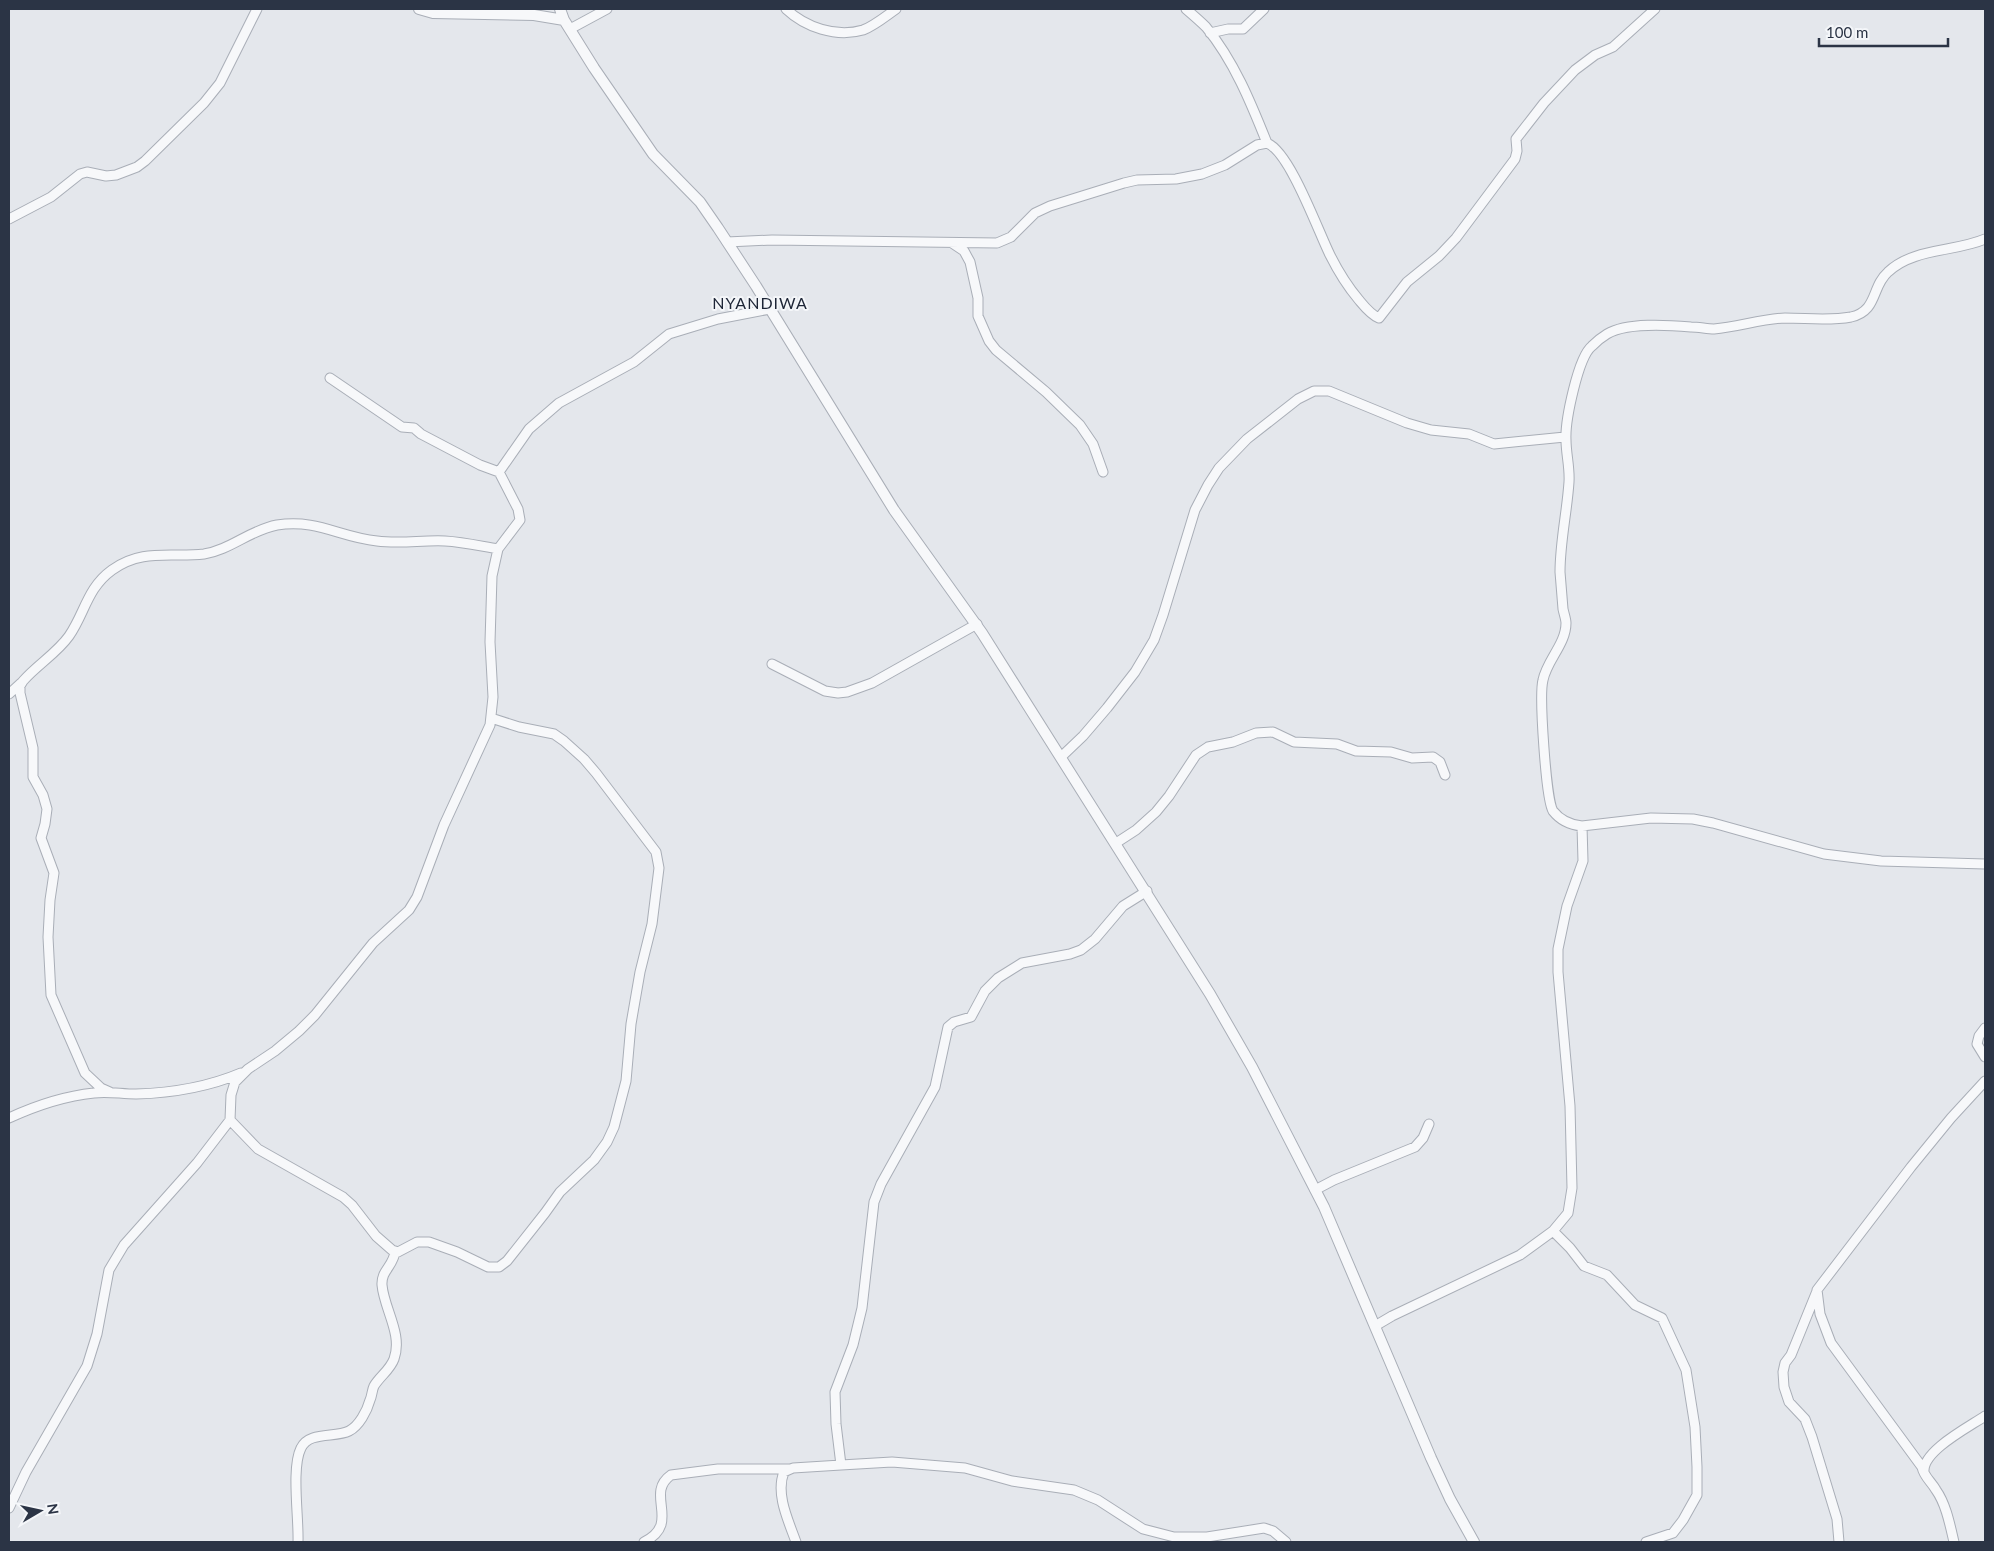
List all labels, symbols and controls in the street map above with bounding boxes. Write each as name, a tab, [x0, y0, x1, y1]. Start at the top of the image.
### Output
scale bar	[1819, 15, 1948, 47]
text: 100 m	[1826, 23, 1868, 41]
district label: NYANDIWA	[712, 293, 808, 312]
north arrow	[15, 1486, 65, 1536]
text: N	[44, 1502, 63, 1516]

